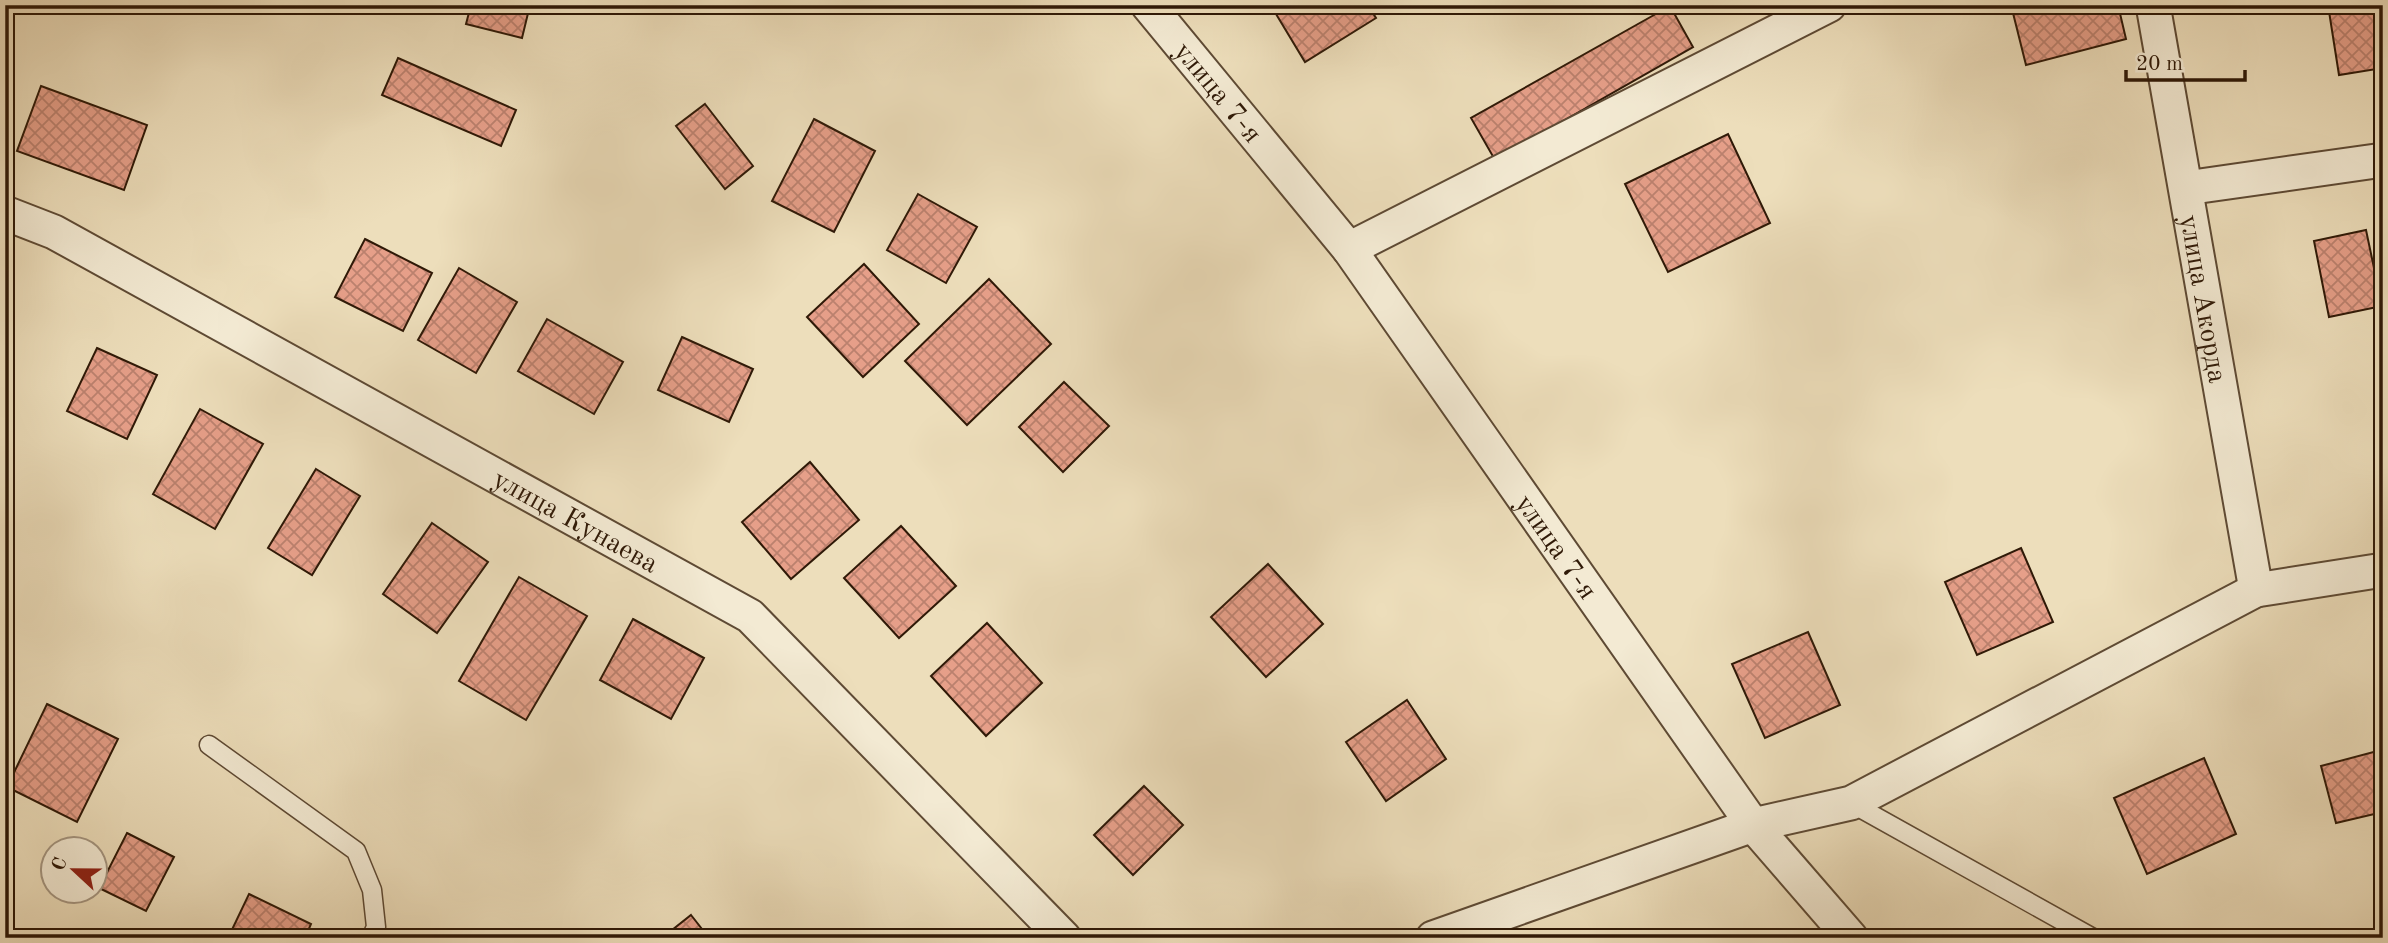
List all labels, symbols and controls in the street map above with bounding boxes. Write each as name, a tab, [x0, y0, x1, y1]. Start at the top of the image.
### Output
street label: улица 7-я	[1168, 38, 1266, 149]
scale bar	[2126, 38, 2244, 82]
text: 20 m	[2136, 54, 2183, 75]
street label: улица Акорда	[2173, 213, 2230, 385]
street label: улица Кунаева	[487, 466, 662, 580]
street label: улица 7-я	[1509, 490, 1601, 605]
north arrow	[38, 834, 108, 904]
text: С	[49, 855, 72, 874]

